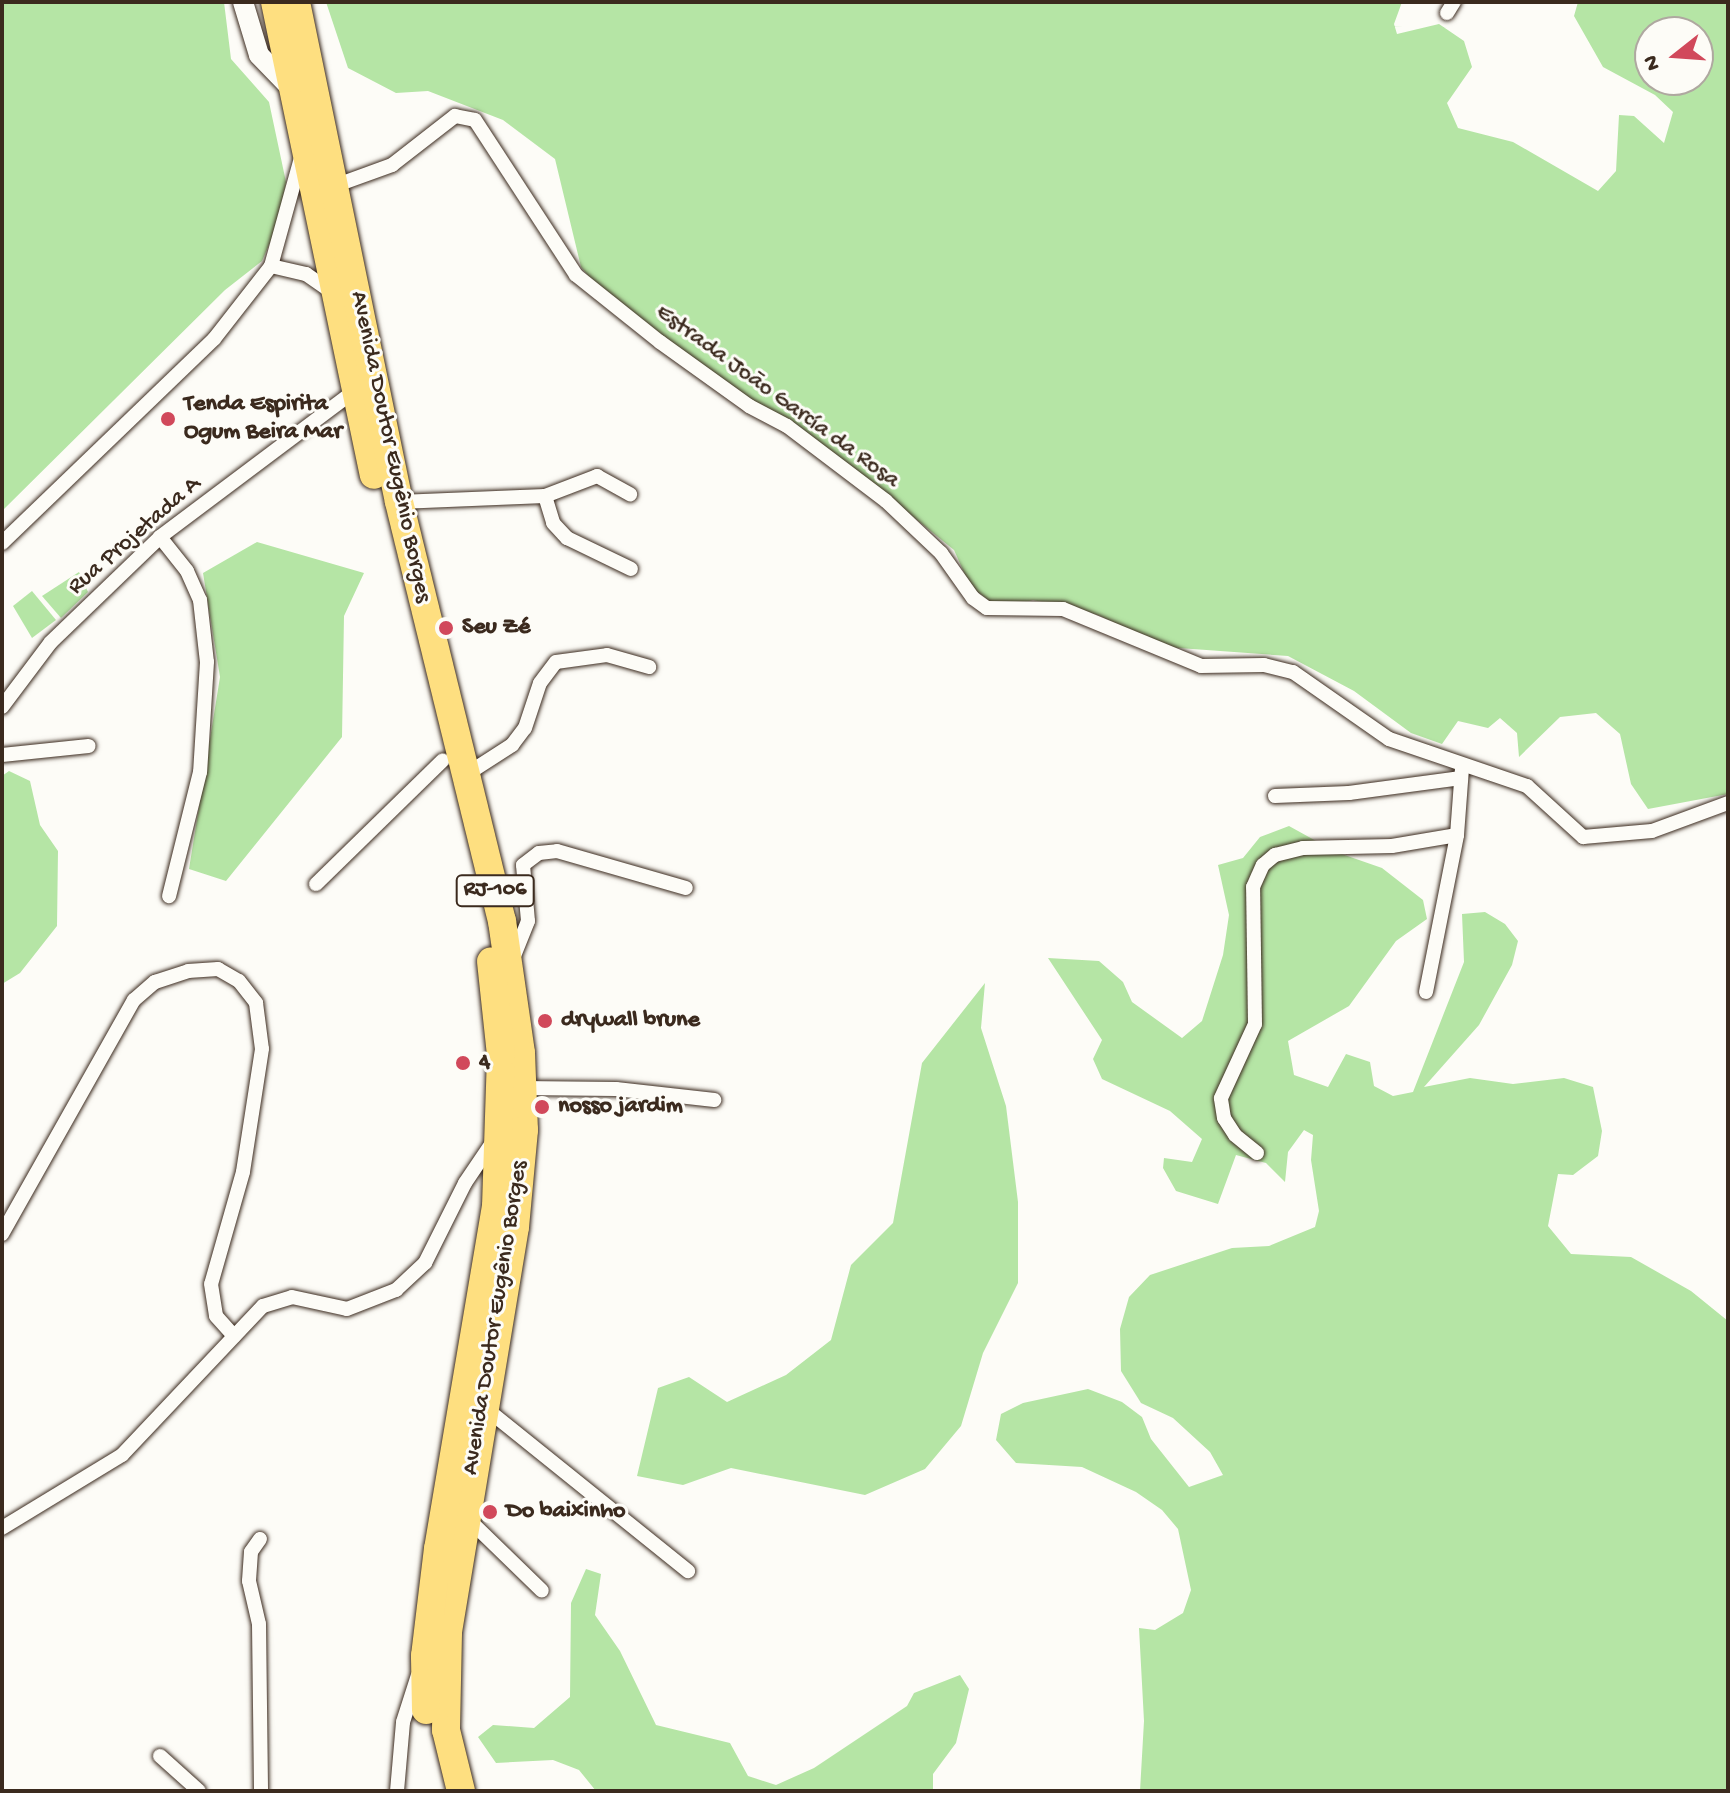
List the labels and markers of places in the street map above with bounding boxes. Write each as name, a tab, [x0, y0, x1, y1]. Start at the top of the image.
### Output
place label: Tenda Espirita Ogum Beira Mar	[184, 391, 342, 447]
marker: Tenda Espirita Ogum Beira Mar	[159, 410, 177, 428]
place label: Seu Zé	[462, 614, 530, 642]
marker: Seu Zé	[437, 619, 455, 637]
place label: drywall brune	[561, 1007, 700, 1035]
marker: drywall brune	[536, 1012, 554, 1030]
place label: 4	[479, 1049, 490, 1077]
marker: 4	[454, 1054, 472, 1072]
place label: nosso jardim	[558, 1093, 683, 1121]
marker: nosso jardim	[533, 1098, 551, 1116]
place label: Do baixinho	[506, 1498, 626, 1526]
marker: Do baixinho	[481, 1503, 499, 1521]

